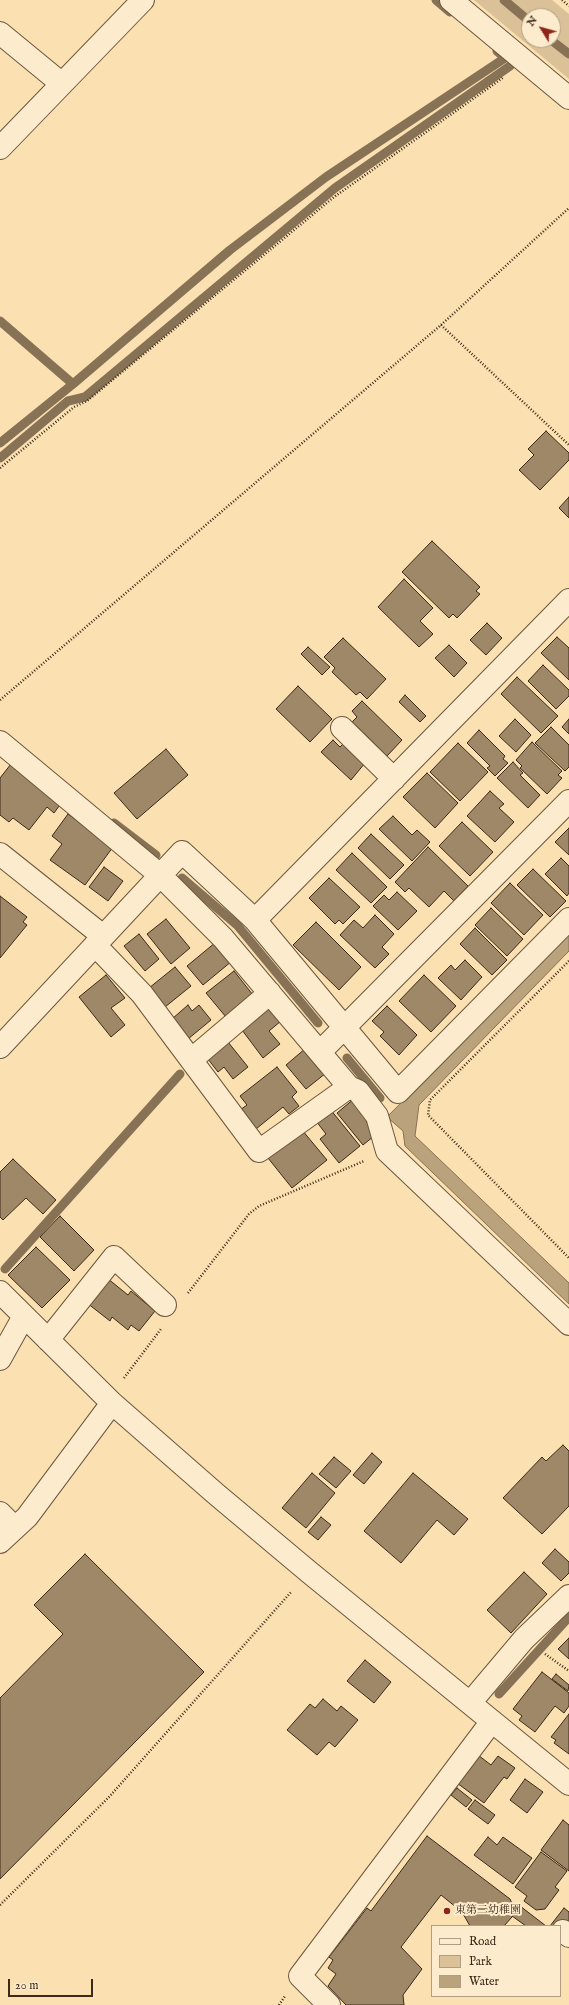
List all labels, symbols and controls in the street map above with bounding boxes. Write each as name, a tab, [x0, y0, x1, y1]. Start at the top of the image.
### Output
north arrow	[521, 8, 561, 48]
text: N	[524, 13, 541, 29]
place label: 東第二幼稚園	[455, 1904, 521, 1918]
marker: 東第二幼稚園	[442, 1906, 452, 1916]
legend	[431, 1925, 561, 1997]
text: Road	[469, 1934, 496, 1949]
text: Park	[469, 1954, 492, 1969]
scale bar	[10, 1971, 95, 1997]
text: Water	[469, 1974, 499, 1989]
text: 20 m	[15, 1978, 38, 1993]

